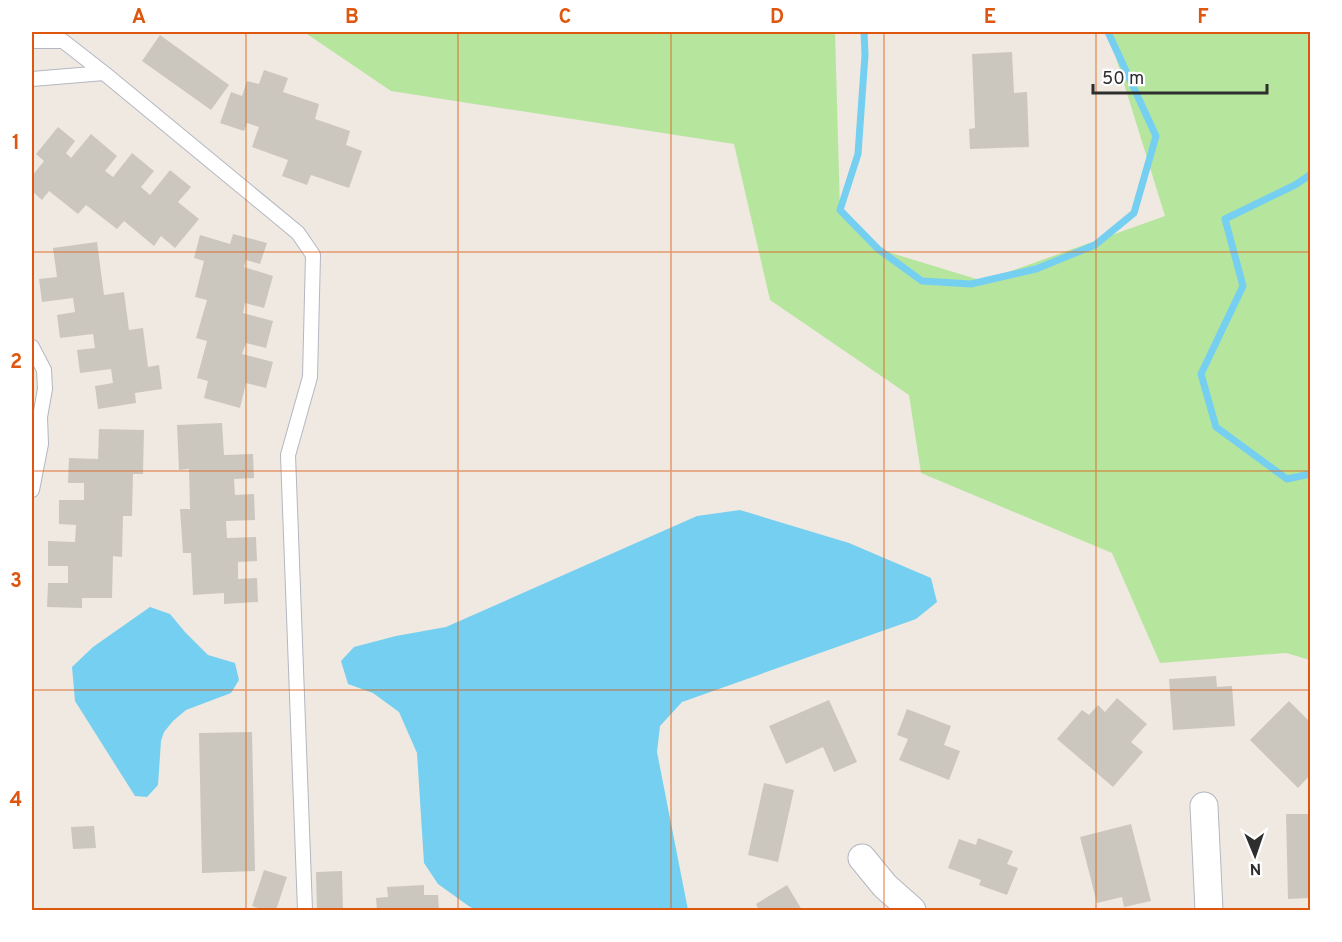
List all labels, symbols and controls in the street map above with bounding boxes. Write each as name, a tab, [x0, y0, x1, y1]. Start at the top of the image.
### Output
text: A	[132, 5, 146, 31]
text: B	[345, 5, 359, 31]
text: C	[559, 5, 571, 31]
text: D	[770, 5, 784, 31]
text: E	[984, 5, 996, 31]
text: F	[1197, 5, 1209, 31]
scale bar	[1093, 57, 1267, 95]
text: 50 m	[1102, 68, 1144, 91]
text: 1	[12, 131, 20, 157]
text: 2	[10, 350, 22, 376]
text: 3	[10, 569, 22, 595]
text: 4	[10, 788, 22, 814]
north arrow	[1225, 825, 1285, 885]
text: N	[1249, 858, 1262, 878]

